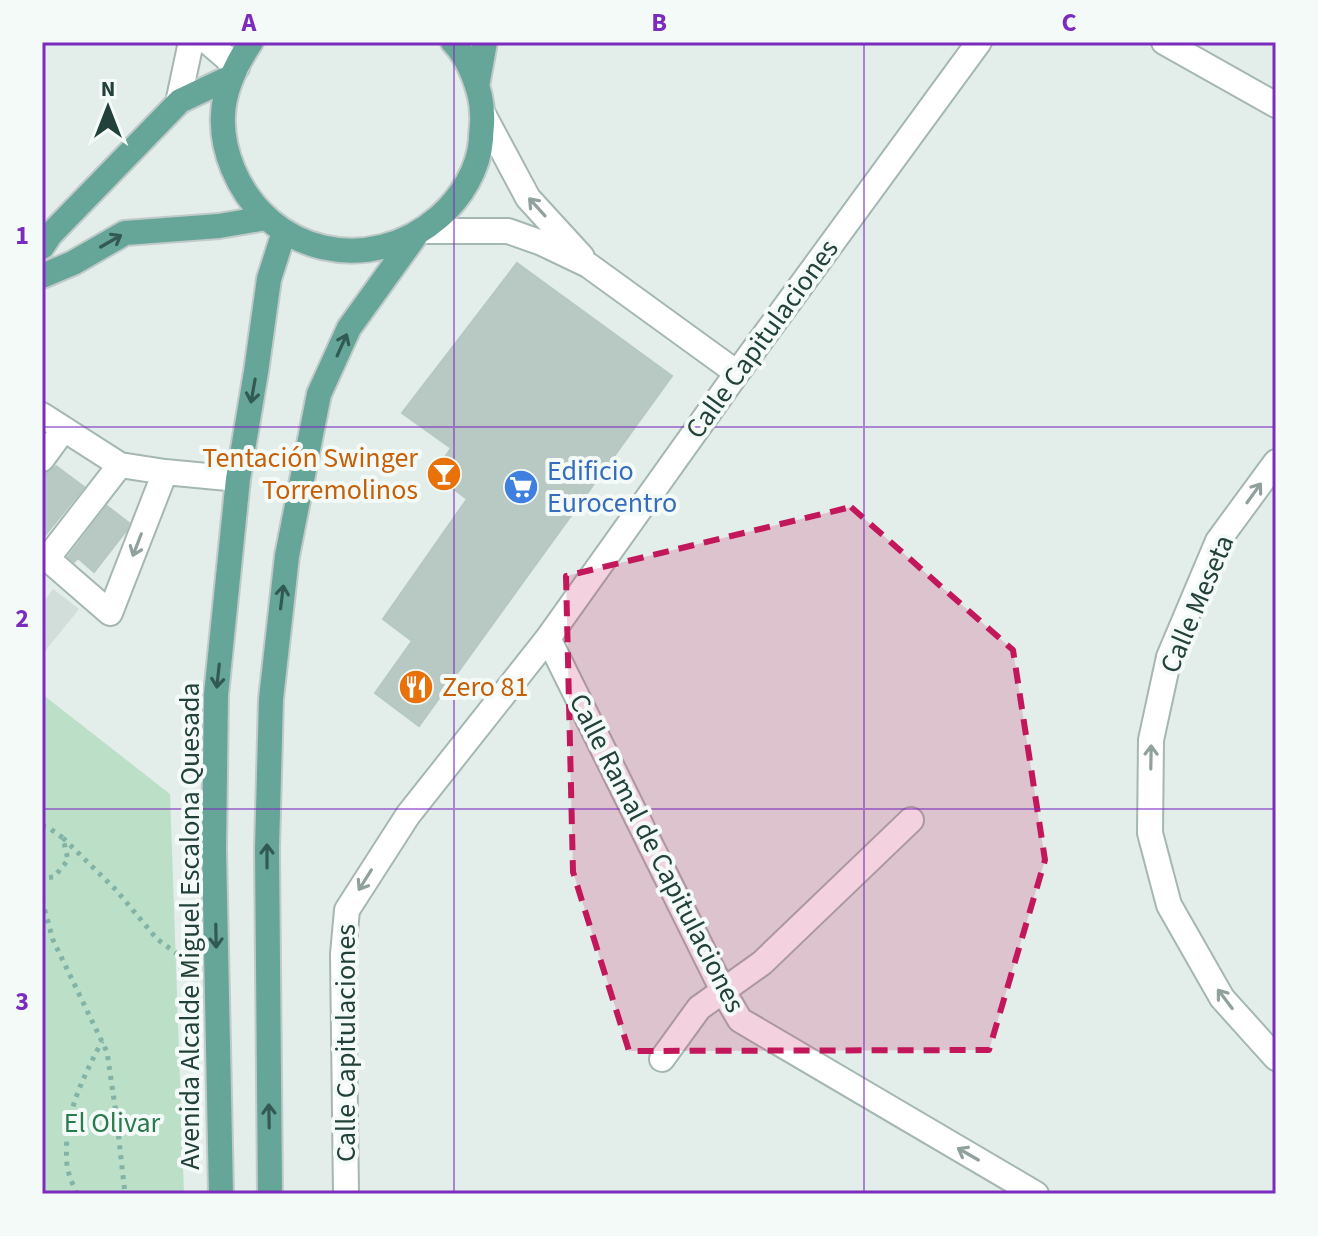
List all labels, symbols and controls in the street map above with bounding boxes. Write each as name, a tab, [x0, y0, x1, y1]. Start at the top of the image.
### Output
text: A	[241, 4, 258, 41]
text: B	[651, 4, 667, 41]
text: C	[1061, 4, 1077, 41]
north arrow	[68, 68, 148, 148]
text: N	[101, 73, 115, 105]
one-way arrow	[528, 197, 546, 217]
text: 1	[15, 217, 29, 254]
street label: Calle Capitulaciones	[676, 231, 848, 447]
one-way arrow	[99, 233, 122, 249]
one-way arrow	[335, 333, 350, 358]
one-way arrow	[245, 377, 260, 403]
place label: Tentación Swinger Torremolinos	[202, 438, 418, 510]
place label: Edificio Eurocentro	[547, 451, 677, 523]
bar icon: Tentación Swinger Torremolinos	[425, 455, 463, 493]
supermarket icon: Edificio Eurocentro	[502, 468, 540, 506]
one-way arrow	[1245, 483, 1262, 504]
street label: Calle Meseta	[1150, 529, 1244, 679]
one-way arrow	[129, 532, 143, 557]
one-way arrow	[275, 584, 290, 611]
text: 2	[15, 600, 29, 637]
one-way arrow	[211, 662, 226, 689]
place label: Zero 81	[442, 667, 528, 707]
restaurant icon: Zero 81	[397, 668, 435, 706]
street label: Avenida Alcalde Miguel Escalona Quesada	[170, 682, 210, 1170]
street label: Calle Ramal de Capitulaciones	[559, 687, 755, 1019]
one-way arrow	[1143, 744, 1159, 771]
one-way arrow	[259, 843, 275, 870]
one-way arrow	[356, 869, 373, 891]
one-way arrow	[208, 922, 223, 949]
street label: Calle Capitulaciones	[326, 924, 366, 1162]
text: 3	[15, 983, 29, 1020]
one-way arrow	[1217, 989, 1233, 1011]
park label: El Olivar	[64, 1103, 161, 1143]
one-way arrow	[261, 1103, 277, 1130]
one-way arrow	[957, 1146, 980, 1162]

